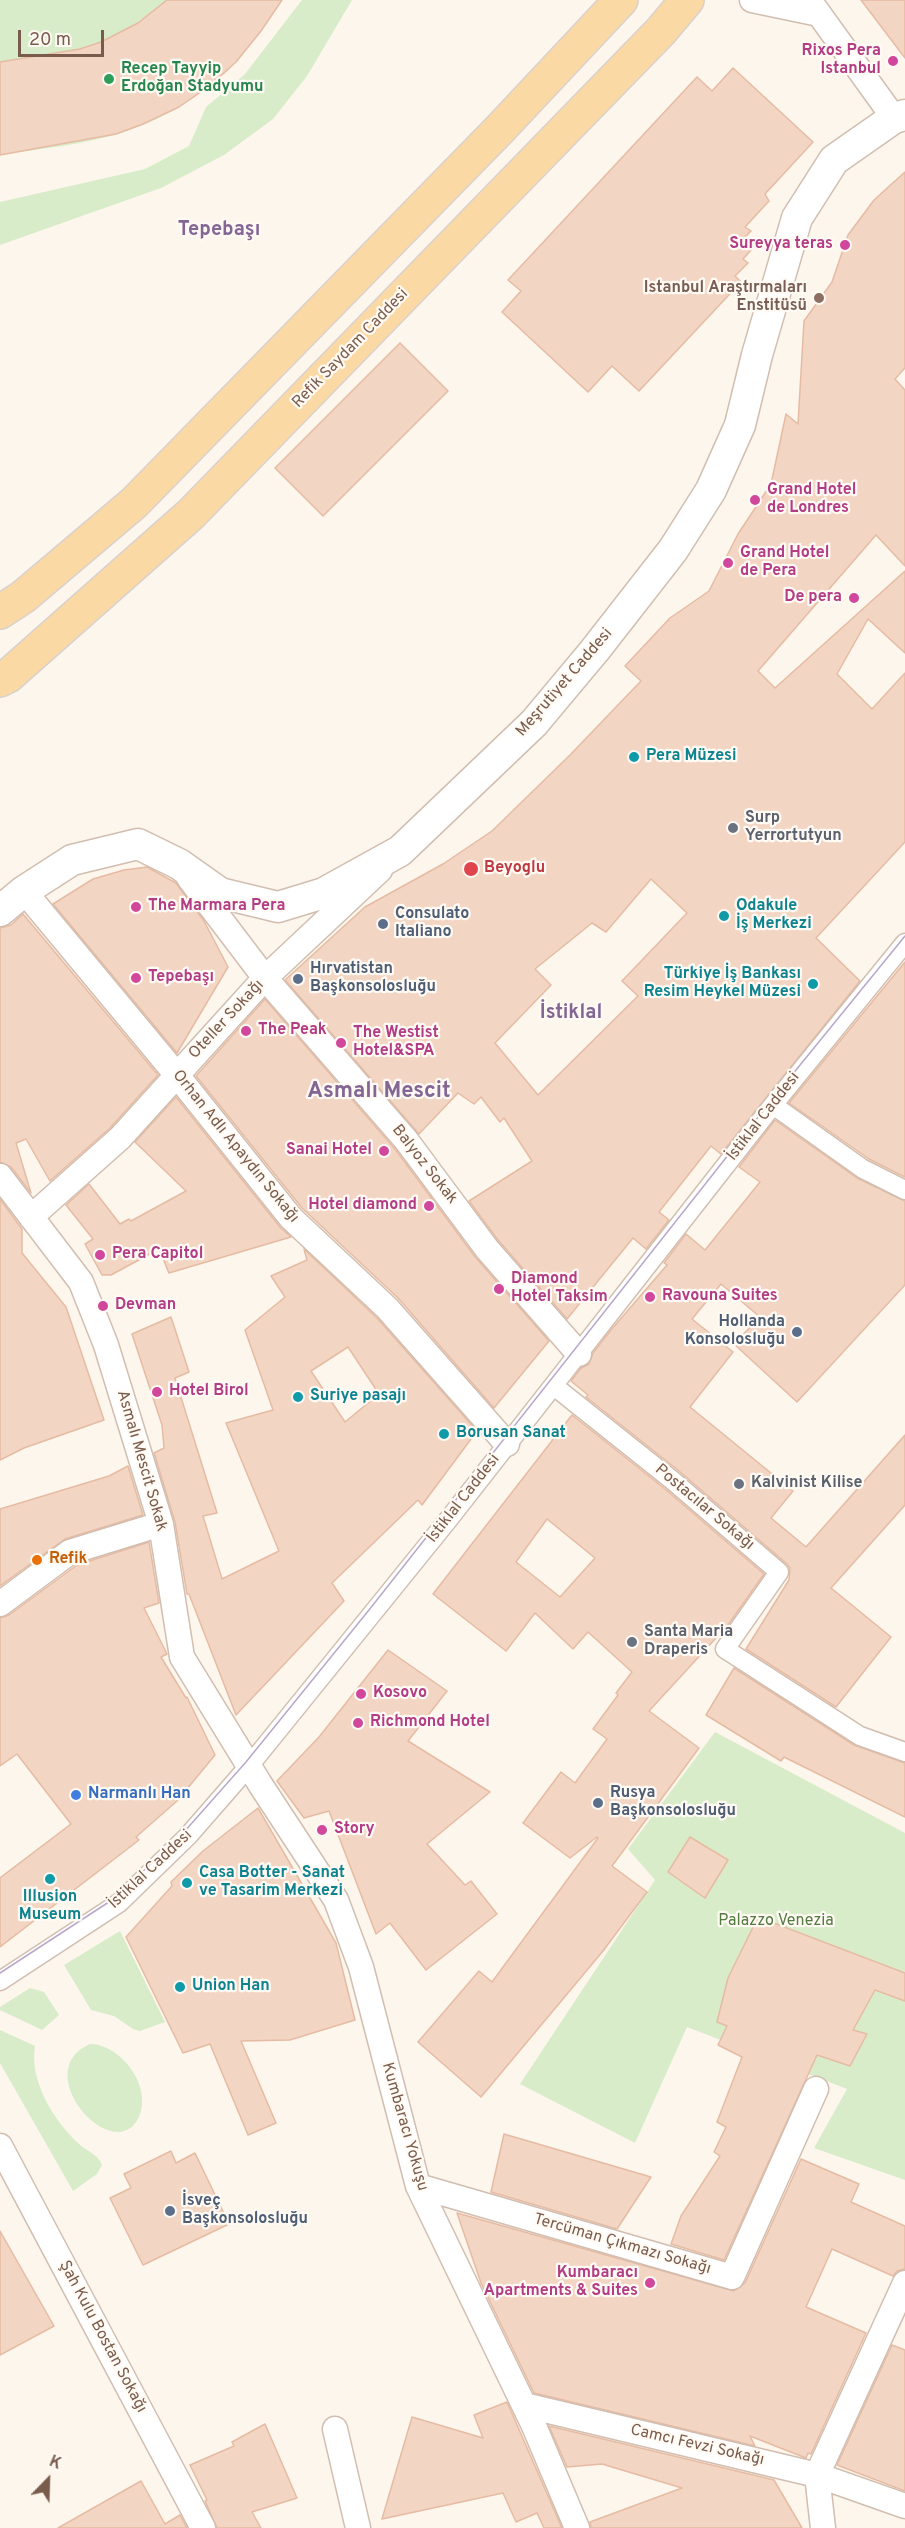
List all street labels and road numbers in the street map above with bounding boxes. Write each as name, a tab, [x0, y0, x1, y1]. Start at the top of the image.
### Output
street label: Refik Saydam Caddesi	[289, 285, 413, 413]
street label: Meşrutiyet Caddesi	[513, 625, 617, 741]
street label: Oteller Sokağı	[185, 976, 269, 1064]
street label: Orhan Adlı Apaydın Sokağı	[167, 1067, 303, 1227]
street label: İstiklal Caddesi	[723, 1069, 805, 1165]
street label: Balyoz Sokak	[387, 1121, 461, 1209]
street label: Asmalı Mescit Sokak	[112, 1388, 170, 1534]
street label: İstiklal Caddesi	[423, 1451, 505, 1547]
street label: Postacılar Sokağı	[650, 1461, 758, 1555]
street label: İstiklal Caddesi	[105, 1826, 197, 1914]
street label: Kumbaracı Yokuşu	[376, 2061, 432, 2193]
street label: Tercüman Çıkmazı Sokağı	[531, 2210, 713, 2280]
street label: Şah Kulu Bostan Sokağı	[54, 2258, 150, 2416]
street label: Camcı Fevzi Sokağı	[628, 2421, 766, 2471]

